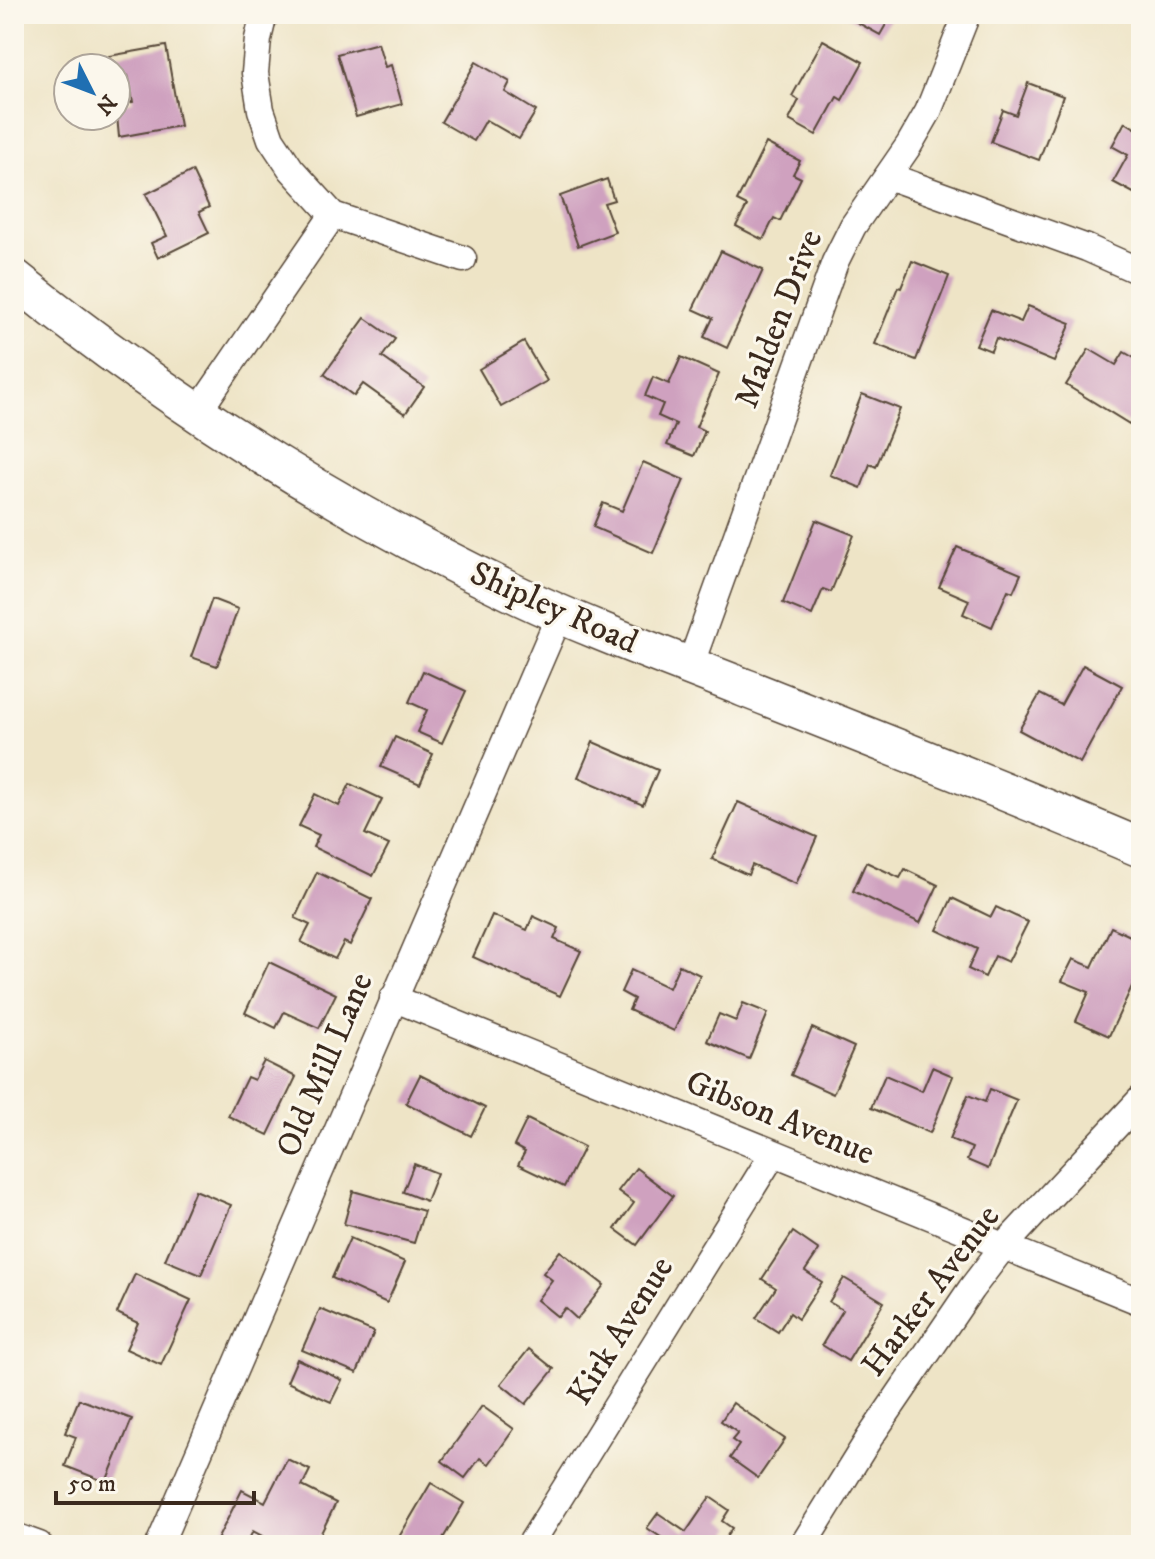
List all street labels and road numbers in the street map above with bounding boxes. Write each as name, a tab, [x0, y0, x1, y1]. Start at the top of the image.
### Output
street label: Malden Drive	[726, 224, 832, 414]
street label: Shipley Road	[464, 552, 644, 664]
street label: Old Mill Lane	[267, 966, 383, 1164]
street label: Gibson Avenue	[680, 1061, 880, 1175]
street label: Harker Avenue	[853, 1197, 1009, 1385]
street label: Kirk Avenue	[559, 1249, 683, 1413]

